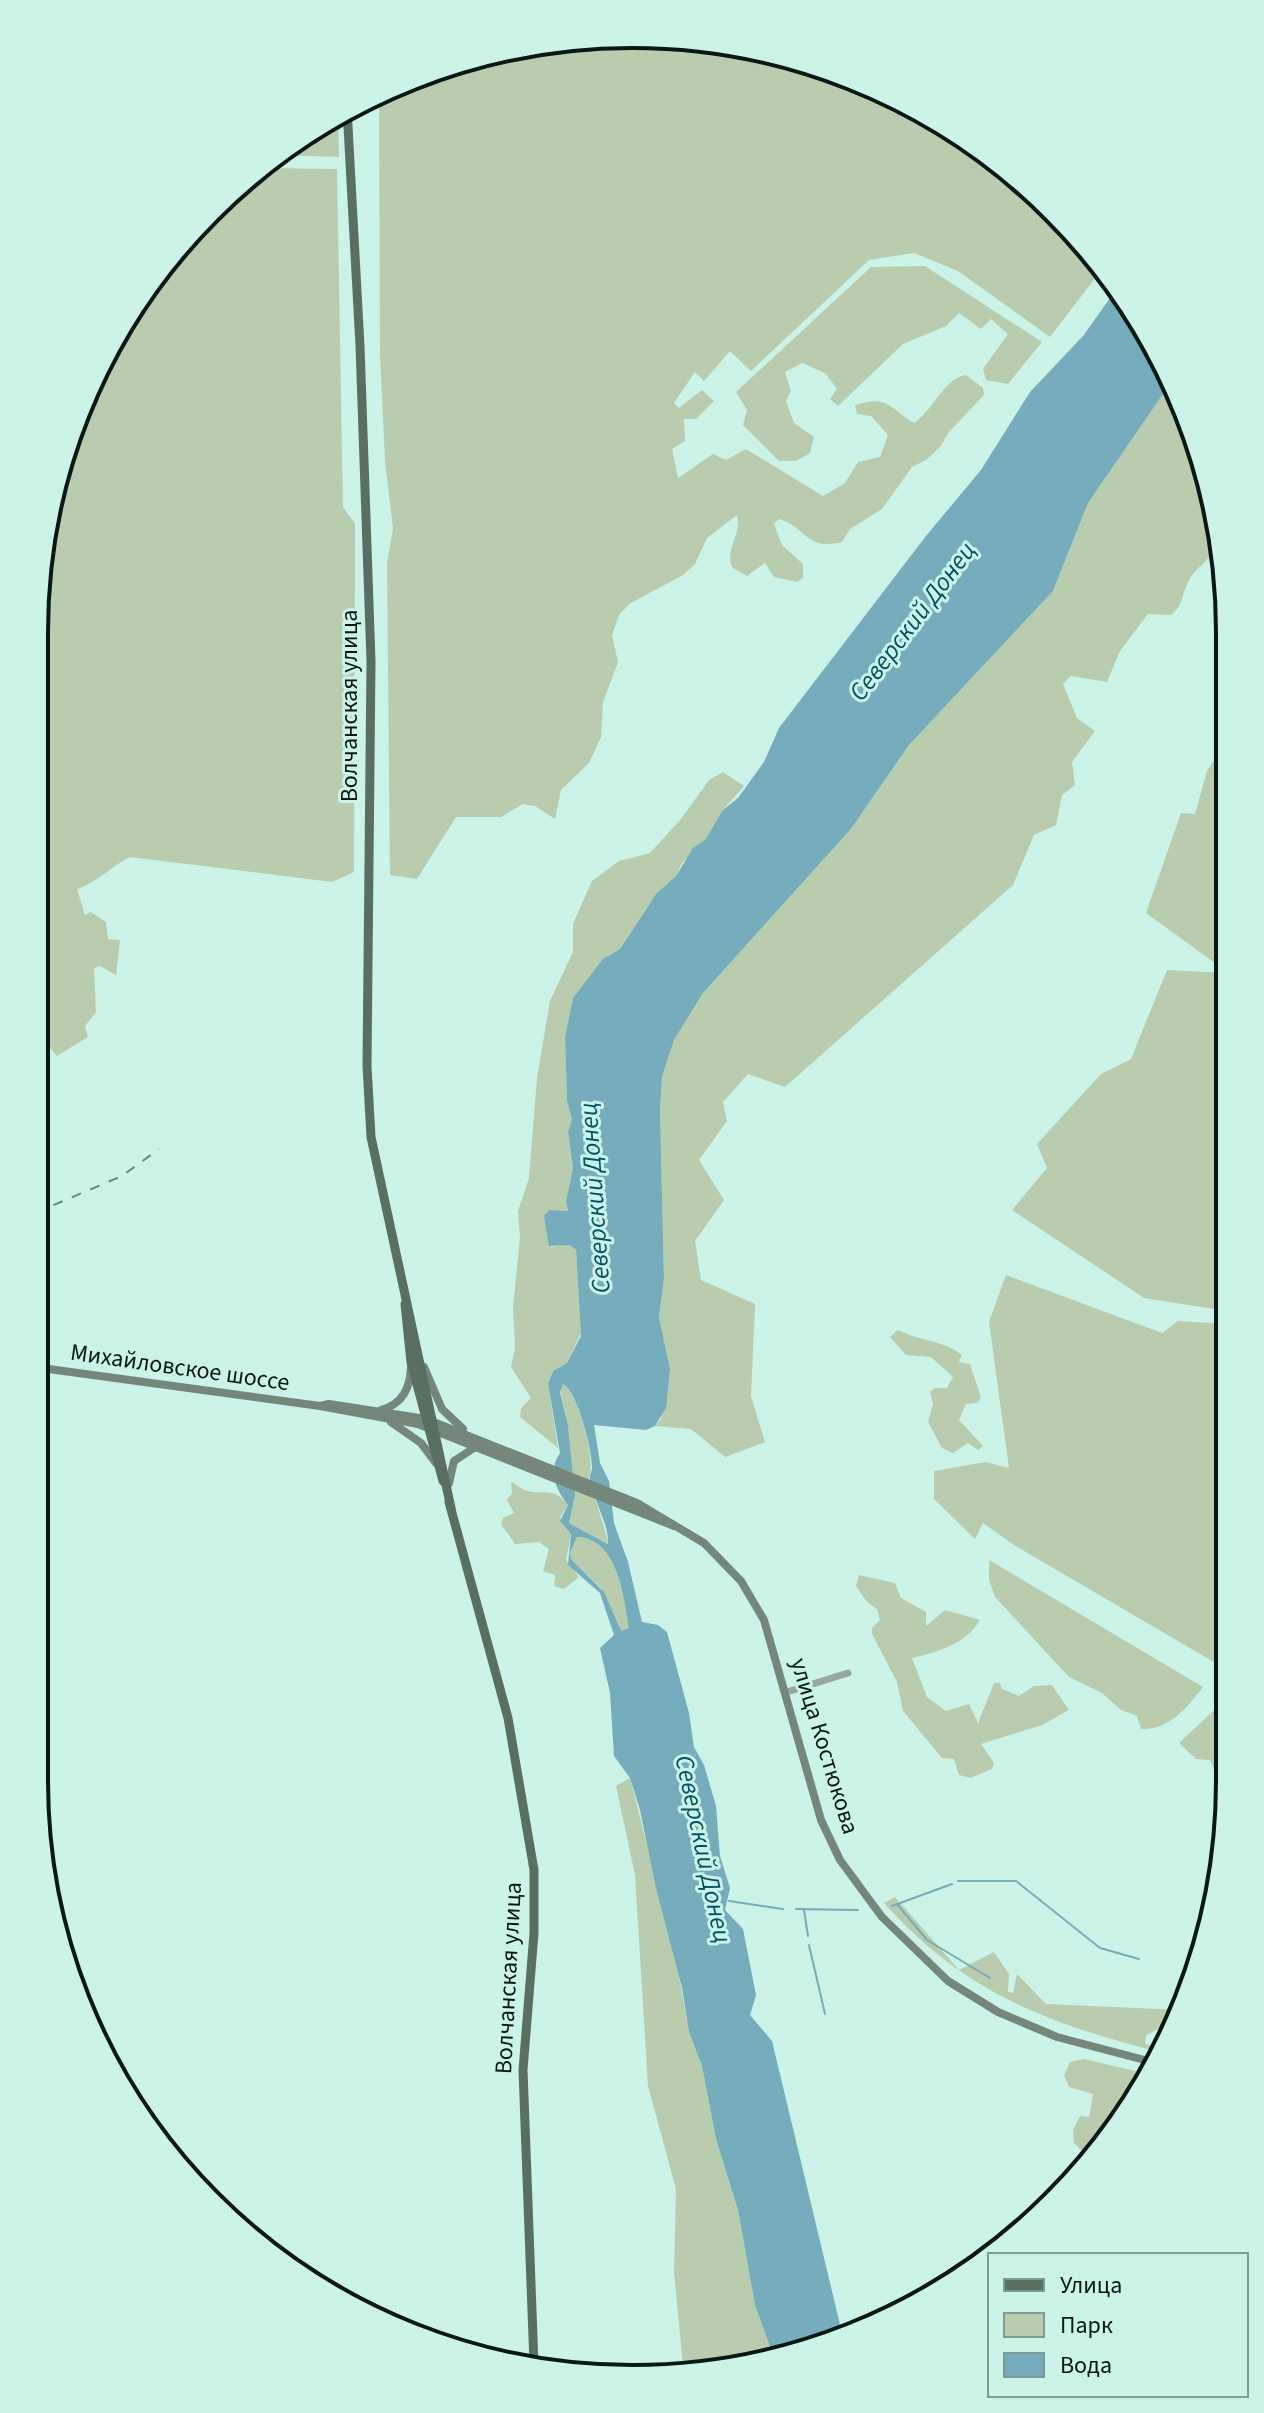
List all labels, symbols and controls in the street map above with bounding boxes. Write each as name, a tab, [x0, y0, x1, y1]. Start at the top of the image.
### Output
water label: Северский Донец	[840, 534, 985, 709]
street label: Волчанская улица	[332, 610, 367, 802]
water label: Северский Донец	[569, 1101, 620, 1295]
street label: Михайловское шоссе	[68, 1335, 292, 1400]
street label: улица Костюкова	[781, 1654, 868, 1839]
water label: Северский Донец	[666, 1752, 741, 1947]
street label: Волчанская улица	[486, 1881, 531, 2075]
legend	[988, 2253, 1248, 2397]
text: Улица	[1060, 2268, 1122, 2303]
text: Парк	[1060, 2308, 1113, 2343]
text: Вода	[1060, 2348, 1112, 2383]

